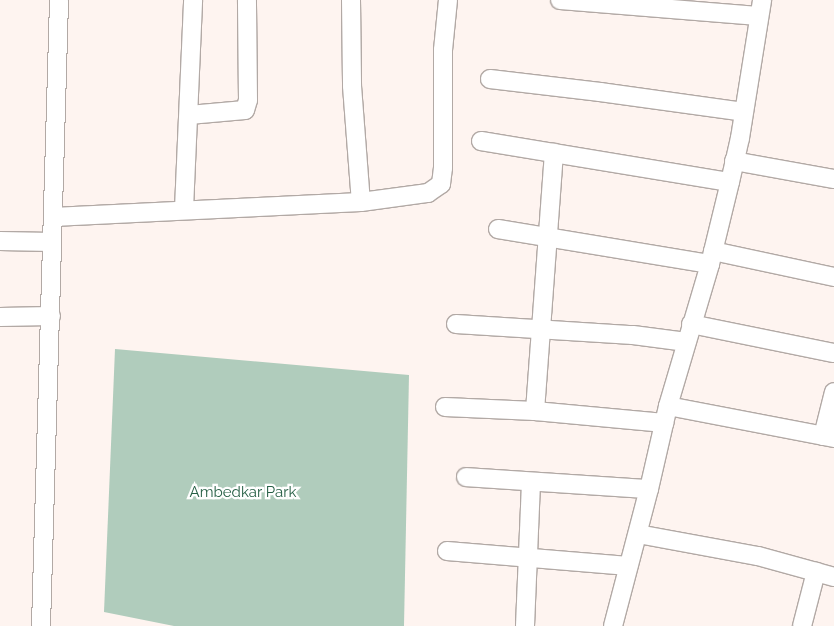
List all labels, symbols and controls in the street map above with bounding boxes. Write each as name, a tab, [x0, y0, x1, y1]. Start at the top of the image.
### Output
park label: Ambedkar Park	[189, 484, 297, 502]

